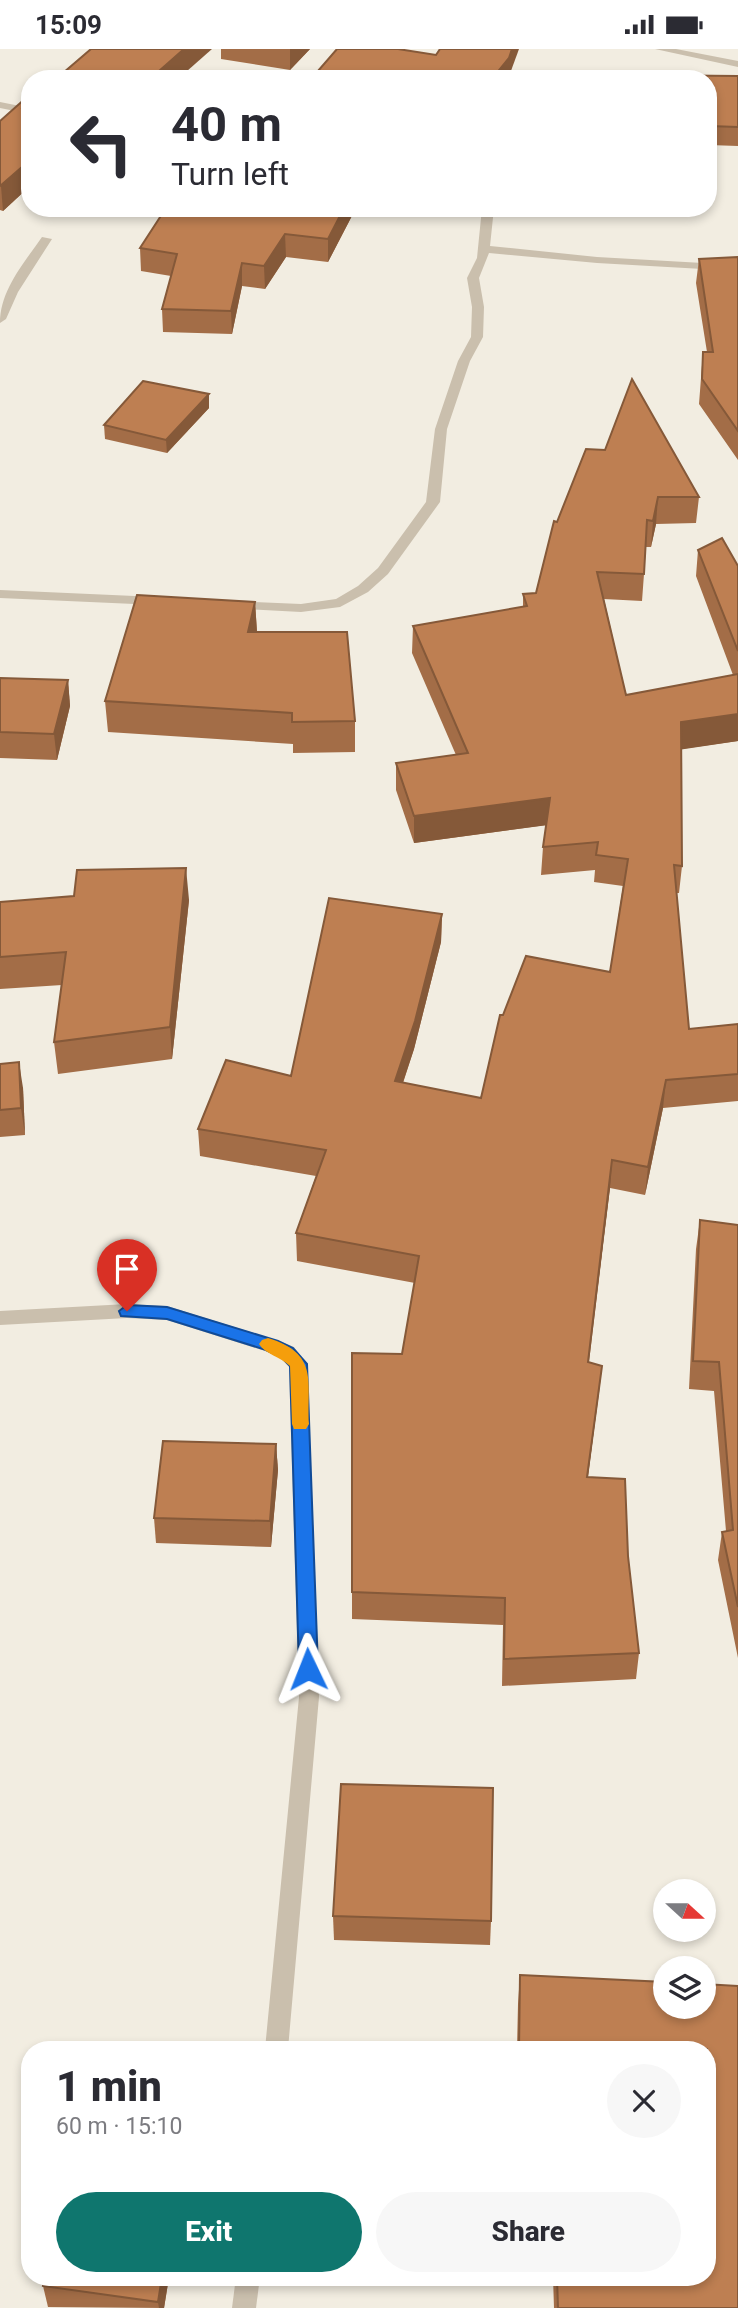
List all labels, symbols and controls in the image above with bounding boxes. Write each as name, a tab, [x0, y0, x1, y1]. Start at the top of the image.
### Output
text: 15:09	[35, 10, 102, 40]
text: 40 m	[171, 96, 282, 153]
icon: left	[56, 98, 147, 189]
text: Turn left	[171, 155, 289, 193]
pin	[97, 1239, 157, 1311]
icon: arrive	[108, 1250, 146, 1288]
position arrow	[271, 1632, 345, 1706]
north arrow	[653, 1879, 716, 1943]
map controls	[653, 1879, 716, 2019]
button: layers	[653, 1956, 716, 2019]
text: 1 min	[56, 2062, 162, 2111]
button: close	[607, 2064, 681, 2138]
text: 60 m · 15:10	[56, 2113, 182, 2140]
button: Exit	[56, 2192, 362, 2272]
button: Share	[376, 2192, 681, 2272]

